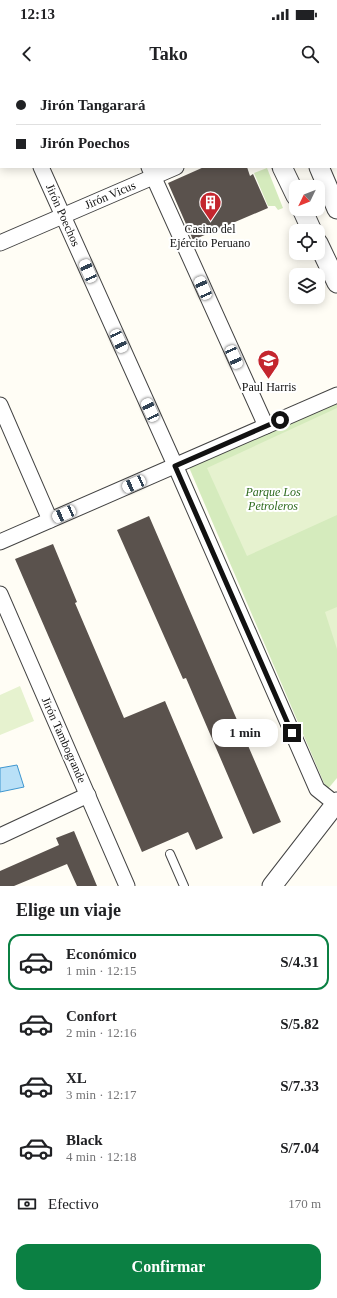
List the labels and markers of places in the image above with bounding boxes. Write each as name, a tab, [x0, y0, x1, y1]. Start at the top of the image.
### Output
building icon: Casino del Ejército Peruano	[197, 189, 223, 222]
place label: Casino del Ejército Peruano	[170, 222, 250, 250]
school or university icon: Paul Harris	[256, 347, 282, 380]
place label: Paul Harris	[242, 380, 296, 394]

